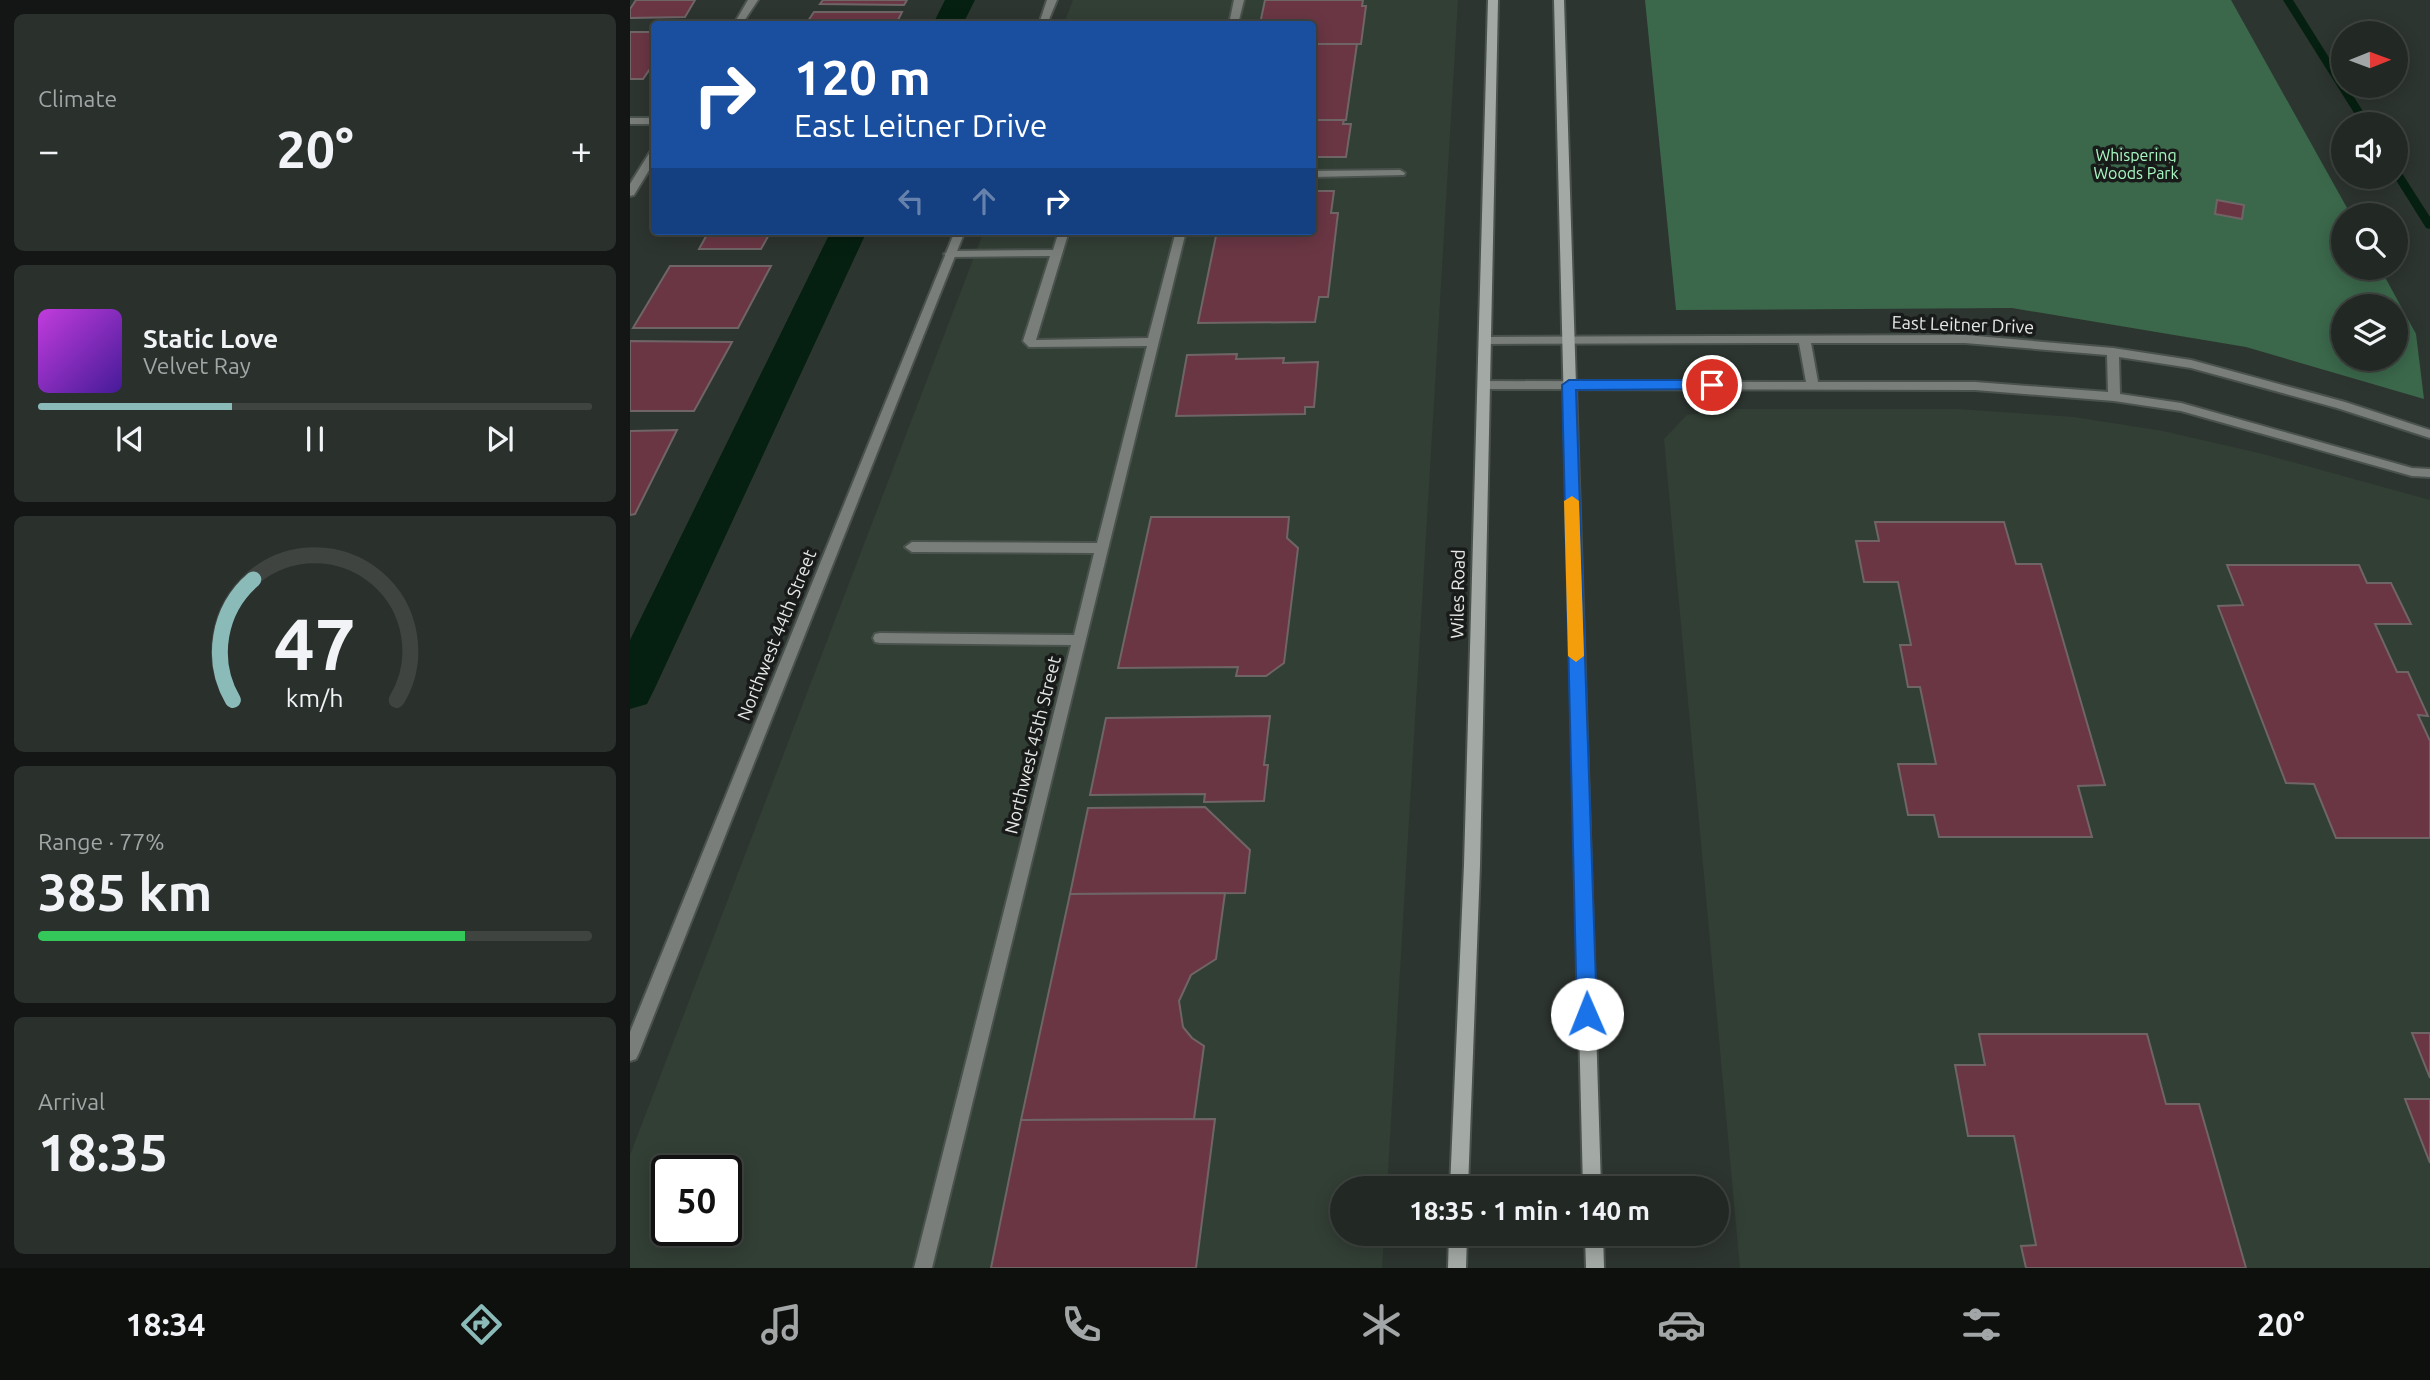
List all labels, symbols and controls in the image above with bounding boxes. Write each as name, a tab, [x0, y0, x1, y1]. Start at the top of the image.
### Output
north arrow	[2331, 21, 2408, 98]
map controls	[2331, 21, 2408, 371]
icon: right	[679, 49, 770, 140]
text: 120 m	[794, 49, 931, 104]
text: Climate	[38, 86, 117, 111]
text: East Leitner Drive	[794, 107, 1048, 143]
button: sound	[2331, 112, 2408, 189]
text: 20°	[276, 120, 354, 178]
text: −	[38, 129, 59, 171]
text: +	[571, 129, 592, 171]
park label: Whispering Woods Park	[2093, 146, 2179, 182]
icon: left	[892, 182, 930, 220]
icon: ahead	[965, 182, 1003, 220]
icon: right	[1038, 182, 1076, 220]
button: search	[2331, 203, 2408, 280]
button: layers	[2331, 294, 2408, 371]
street label: East Leitner Drive	[1891, 312, 2035, 336]
text: Static Love	[143, 324, 278, 353]
text: Velvet Ray	[143, 353, 251, 378]
pin	[1682, 355, 1742, 415]
icon: arrive	[1693, 366, 1731, 404]
icon: previous	[111, 420, 149, 458]
icon: pause	[296, 420, 334, 458]
icon: next	[481, 420, 519, 458]
street label: Northwest 44th Street	[733, 546, 820, 723]
street label: Wiles Road	[1446, 549, 1468, 639]
text: 47	[274, 602, 356, 684]
street label: Northwest 45th Street	[1000, 654, 1064, 836]
text: km/h	[286, 684, 344, 712]
text: Range · 77%	[38, 829, 165, 854]
text: 385 km	[38, 863, 212, 921]
position arrow	[1550, 977, 1624, 1051]
text: Arrival	[38, 1089, 105, 1114]
text: 18:35	[38, 1123, 168, 1181]
speed limit sign: 50	[651, 1155, 742, 1246]
text: 18:35 · 1 min · 140 m	[1409, 1196, 1650, 1225]
icon: directions	[457, 1300, 506, 1349]
icon: music	[757, 1300, 806, 1349]
icon: phone	[1057, 1300, 1106, 1349]
icon: climate	[1357, 1300, 1406, 1349]
icon: car	[1657, 1300, 1706, 1349]
icon: filters	[1957, 1300, 2006, 1349]
text: 18:34	[126, 1306, 206, 1342]
text: 20°	[2257, 1306, 2304, 1342]

